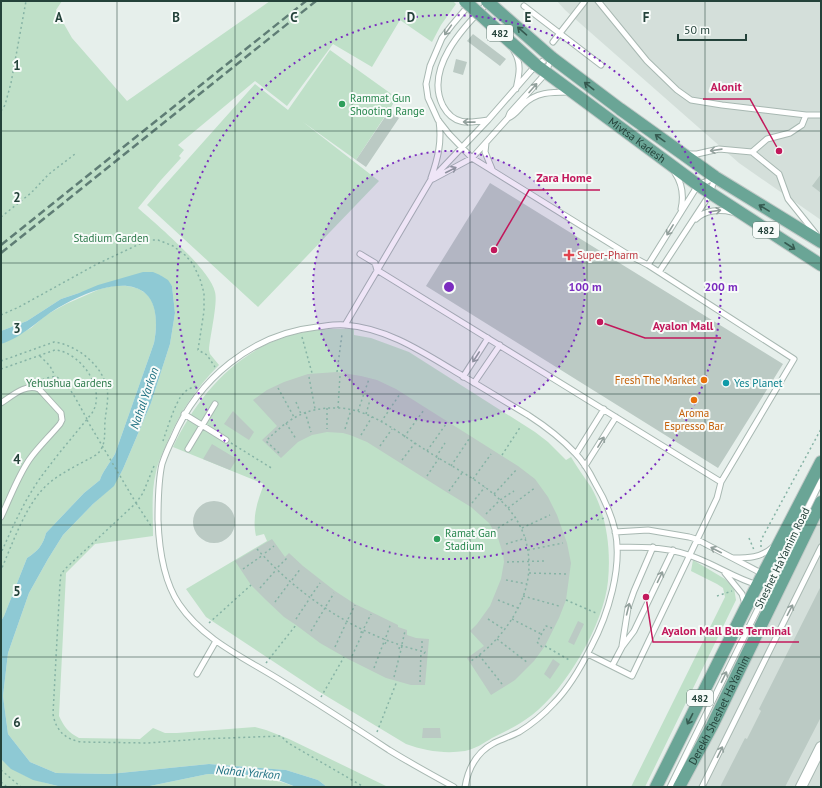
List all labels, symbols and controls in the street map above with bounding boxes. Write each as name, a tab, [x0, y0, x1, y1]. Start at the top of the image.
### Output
text: A	[55, 9, 63, 26]
text: B	[172, 9, 180, 26]
text: C	[290, 9, 298, 26]
text: D	[407, 9, 415, 26]
text: E	[525, 9, 532, 26]
text: F	[643, 9, 650, 26]
scale bar	[678, 16, 746, 42]
text: 50 m	[684, 22, 710, 37]
one-way arrow	[444, 24, 452, 35]
road number: 482	[487, 25, 513, 41]
one-way arrow	[516, 27, 527, 36]
text: 1	[13, 57, 21, 74]
callout: Alonit	[703, 75, 750, 99]
text: Alonit	[710, 79, 742, 94]
one-way arrow	[583, 81, 594, 90]
one-way arrow	[528, 83, 538, 93]
place label: Rammat Gun Shooting Range	[350, 91, 425, 118]
marker: Rammat Gun Shooting Range	[337, 99, 347, 109]
street label: Mivtsa Kadesh	[606, 114, 669, 166]
one-way arrow	[463, 118, 476, 126]
one-way arrow	[655, 134, 666, 143]
one-way arrow	[710, 146, 723, 154]
one-way arrow	[445, 166, 457, 173]
callout: Zara Home	[529, 166, 600, 190]
text: Zara Home	[536, 170, 592, 185]
text: 2	[13, 189, 21, 206]
one-way arrow	[758, 203, 770, 211]
one-way arrow	[709, 207, 722, 215]
road number: 482	[753, 222, 779, 238]
one-way arrow	[665, 224, 673, 236]
park label: Stadium Garden	[73, 231, 149, 245]
one-way arrow	[784, 242, 796, 250]
place label: Super-Pharm	[577, 248, 638, 262]
marker: Super-Pharm	[564, 250, 574, 260]
text: 100 m	[568, 279, 602, 294]
text: 200 m	[704, 279, 738, 294]
centre of rings	[442, 280, 456, 294]
callout: Ayalon Mall	[645, 314, 721, 338]
text: Ayalon Mall	[653, 318, 714, 333]
text: 3	[13, 320, 21, 337]
one-way arrow	[472, 351, 480, 362]
water label: Nahal Yarkon	[126, 365, 162, 431]
place label: Fresh The Market	[615, 373, 696, 387]
marker: Fresh The Market	[699, 375, 709, 385]
park label: Yehushua Gardens	[26, 376, 112, 390]
place label: Yes Planet	[734, 376, 783, 390]
marker: Yes Planet	[721, 378, 731, 388]
marker: Aroma Espresso Bar	[689, 395, 699, 405]
place label: Aroma Espresso Bar	[664, 406, 724, 433]
one-way arrow	[596, 436, 605, 447]
text: 4	[13, 451, 21, 468]
street label: Sheshet HaYamim Road	[751, 505, 813, 611]
place label: Ramat Gan Stadium	[445, 526, 496, 553]
marker: Ramat Gan Stadium	[432, 534, 442, 544]
one-way arrow	[710, 546, 722, 553]
one-way arrow	[657, 571, 664, 583]
text: 5	[13, 583, 21, 600]
one-way arrow	[625, 603, 633, 616]
one-way arrow	[787, 605, 794, 617]
callout: Ayalon Mall Bus Terminal	[653, 618, 799, 642]
text: Ayalon Mall Bus Terminal	[661, 623, 791, 638]
street label: Derekh Sheshet HaYamim	[685, 652, 753, 767]
one-way arrow	[721, 671, 728, 683]
road number: 482	[687, 690, 713, 706]
one-way arrow	[686, 712, 693, 724]
text: 6	[13, 714, 21, 731]
one-way arrow	[717, 746, 724, 758]
water label: Nahal Yarkon	[215, 762, 281, 782]

